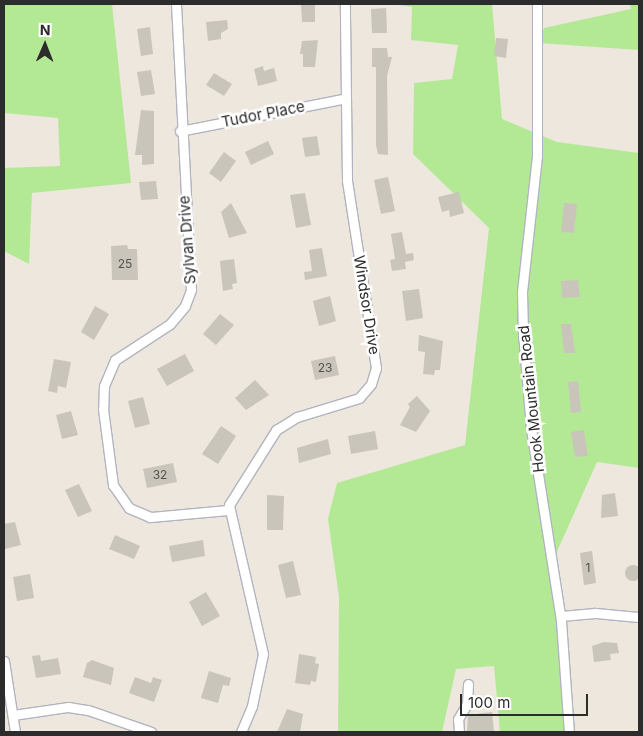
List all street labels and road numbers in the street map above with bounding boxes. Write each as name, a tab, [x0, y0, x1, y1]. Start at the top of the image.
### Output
street label: Tudor Place	[220, 97, 306, 131]
street label: Sylvan Drive	[175, 195, 199, 285]
street label: Windsor Drive	[350, 254, 384, 356]
street label: Hook Mountain Road	[514, 324, 548, 474]

